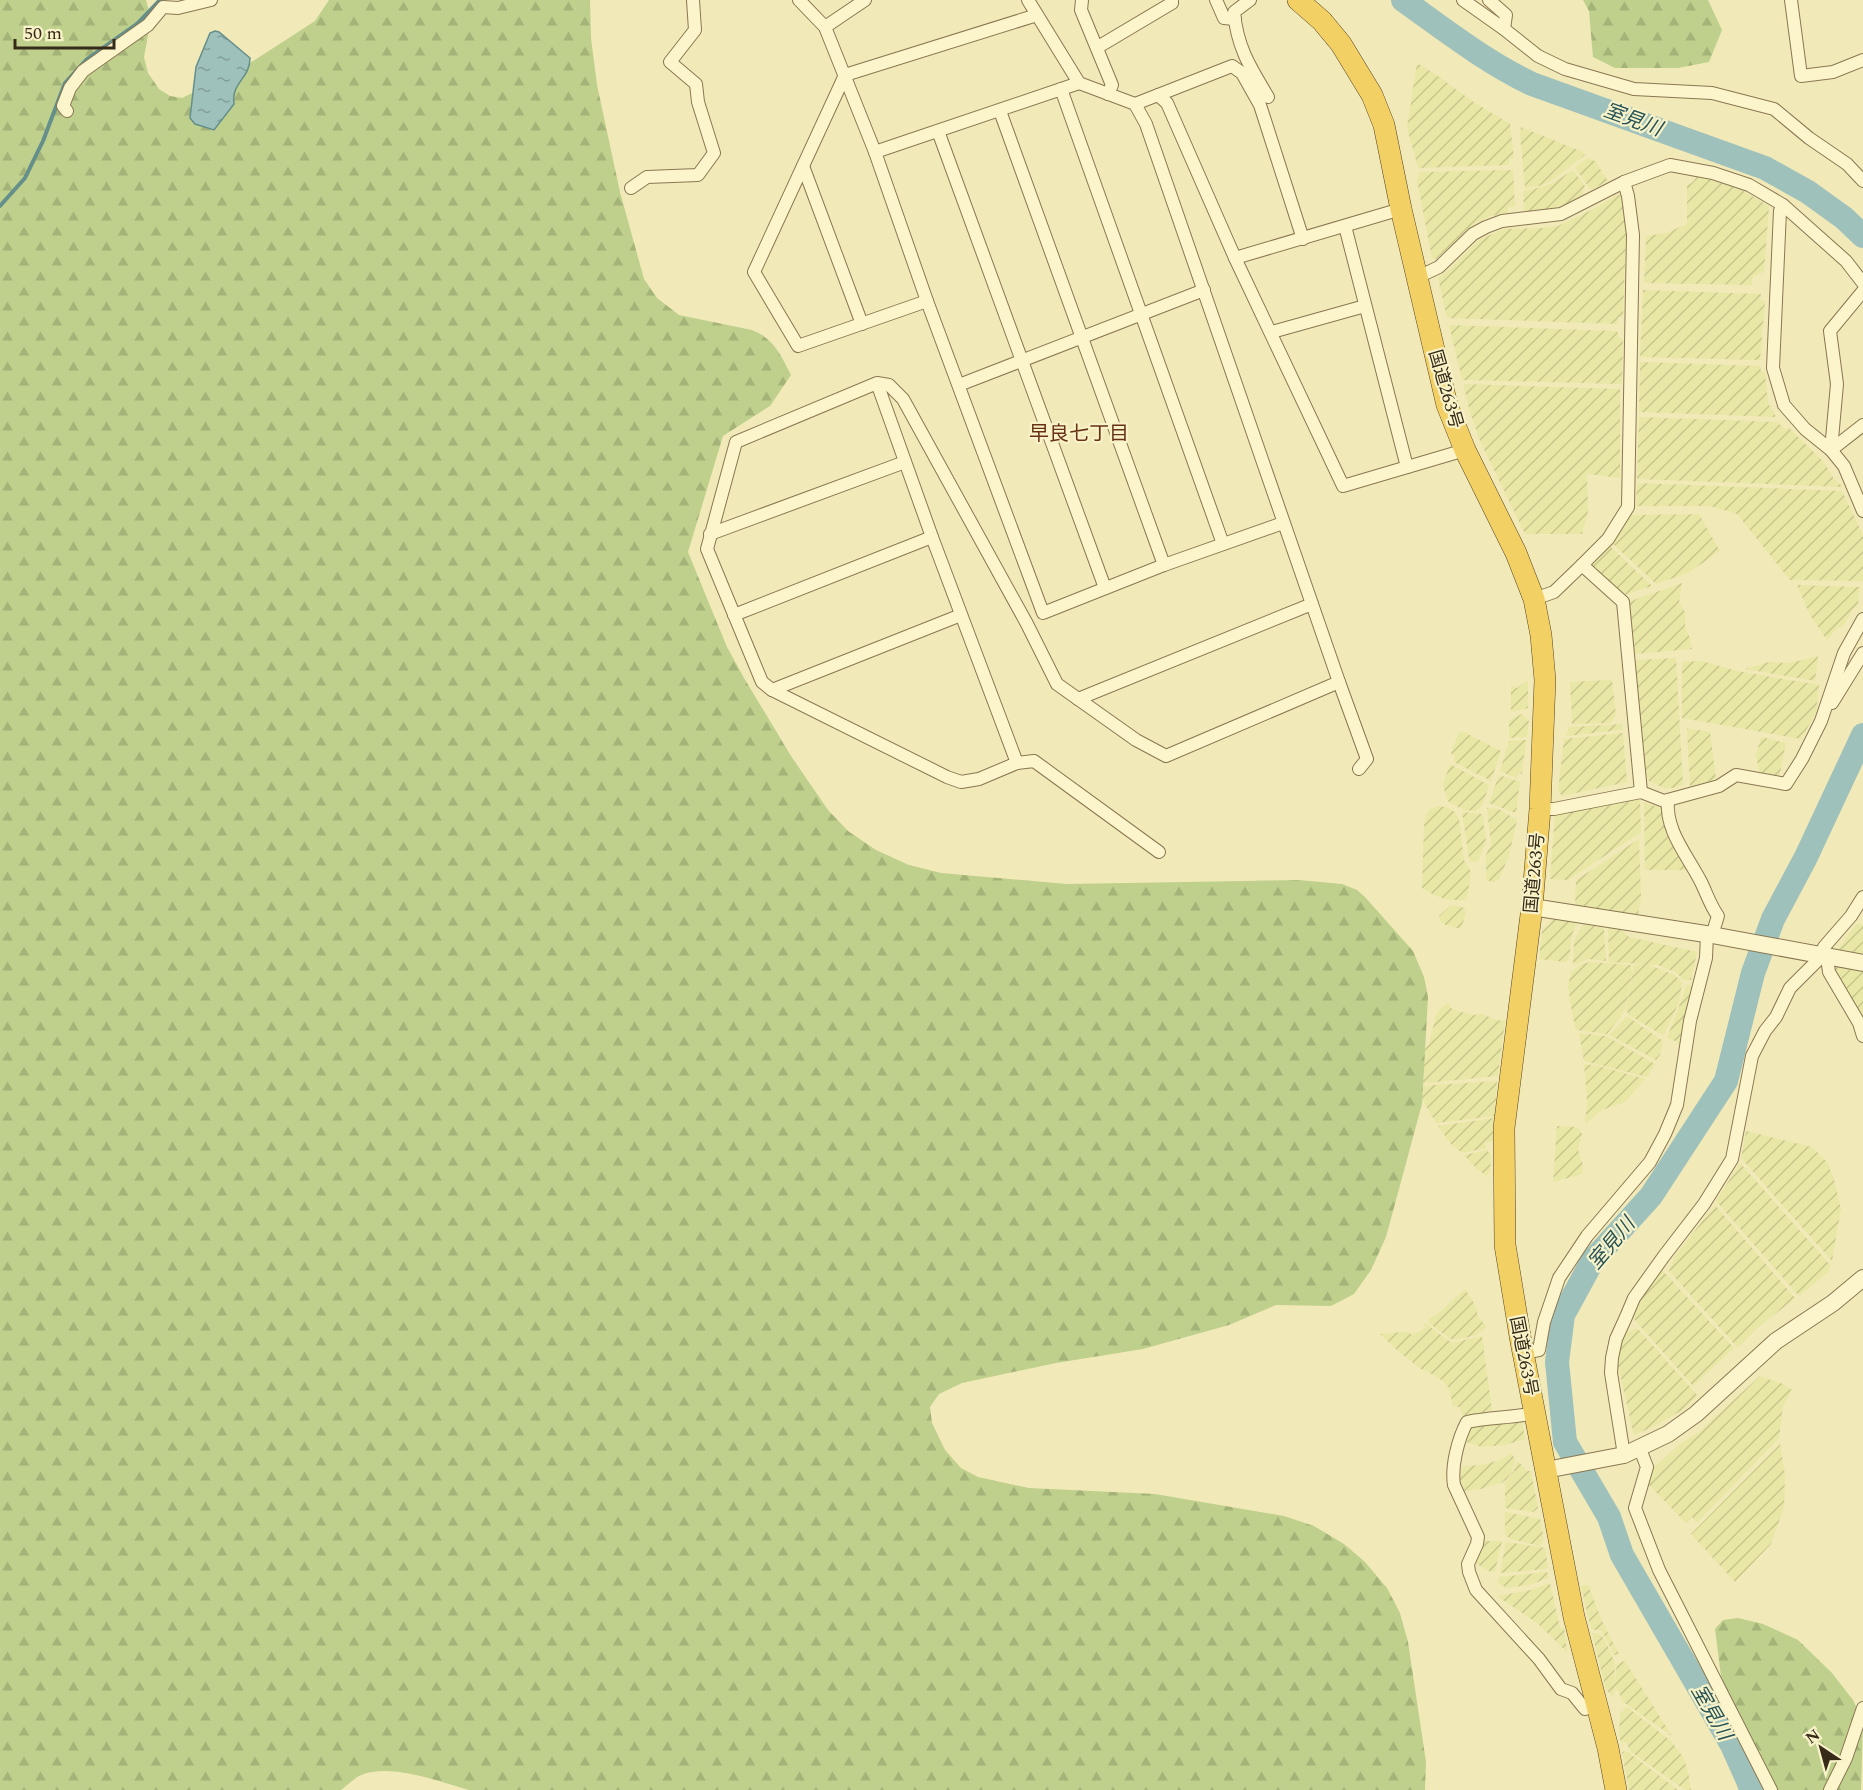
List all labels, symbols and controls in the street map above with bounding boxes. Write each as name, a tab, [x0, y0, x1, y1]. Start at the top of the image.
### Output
scale bar	[15, 12, 114, 50]
text: 50 m	[24, 20, 62, 47]
water label: 室見川	[1599, 96, 1668, 145]
street label: 国道263号	[1421, 346, 1470, 432]
district label: 早良七丁目	[1029, 419, 1129, 449]
street label: 国道263号	[1518, 832, 1551, 915]
water label: 室見川	[1581, 1209, 1644, 1276]
street label: 国道263号	[1503, 1314, 1544, 1398]
water label: 室見川	[1683, 1679, 1740, 1748]
north arrow	[1791, 1718, 1851, 1778]
text: N	[1800, 1723, 1825, 1750]

